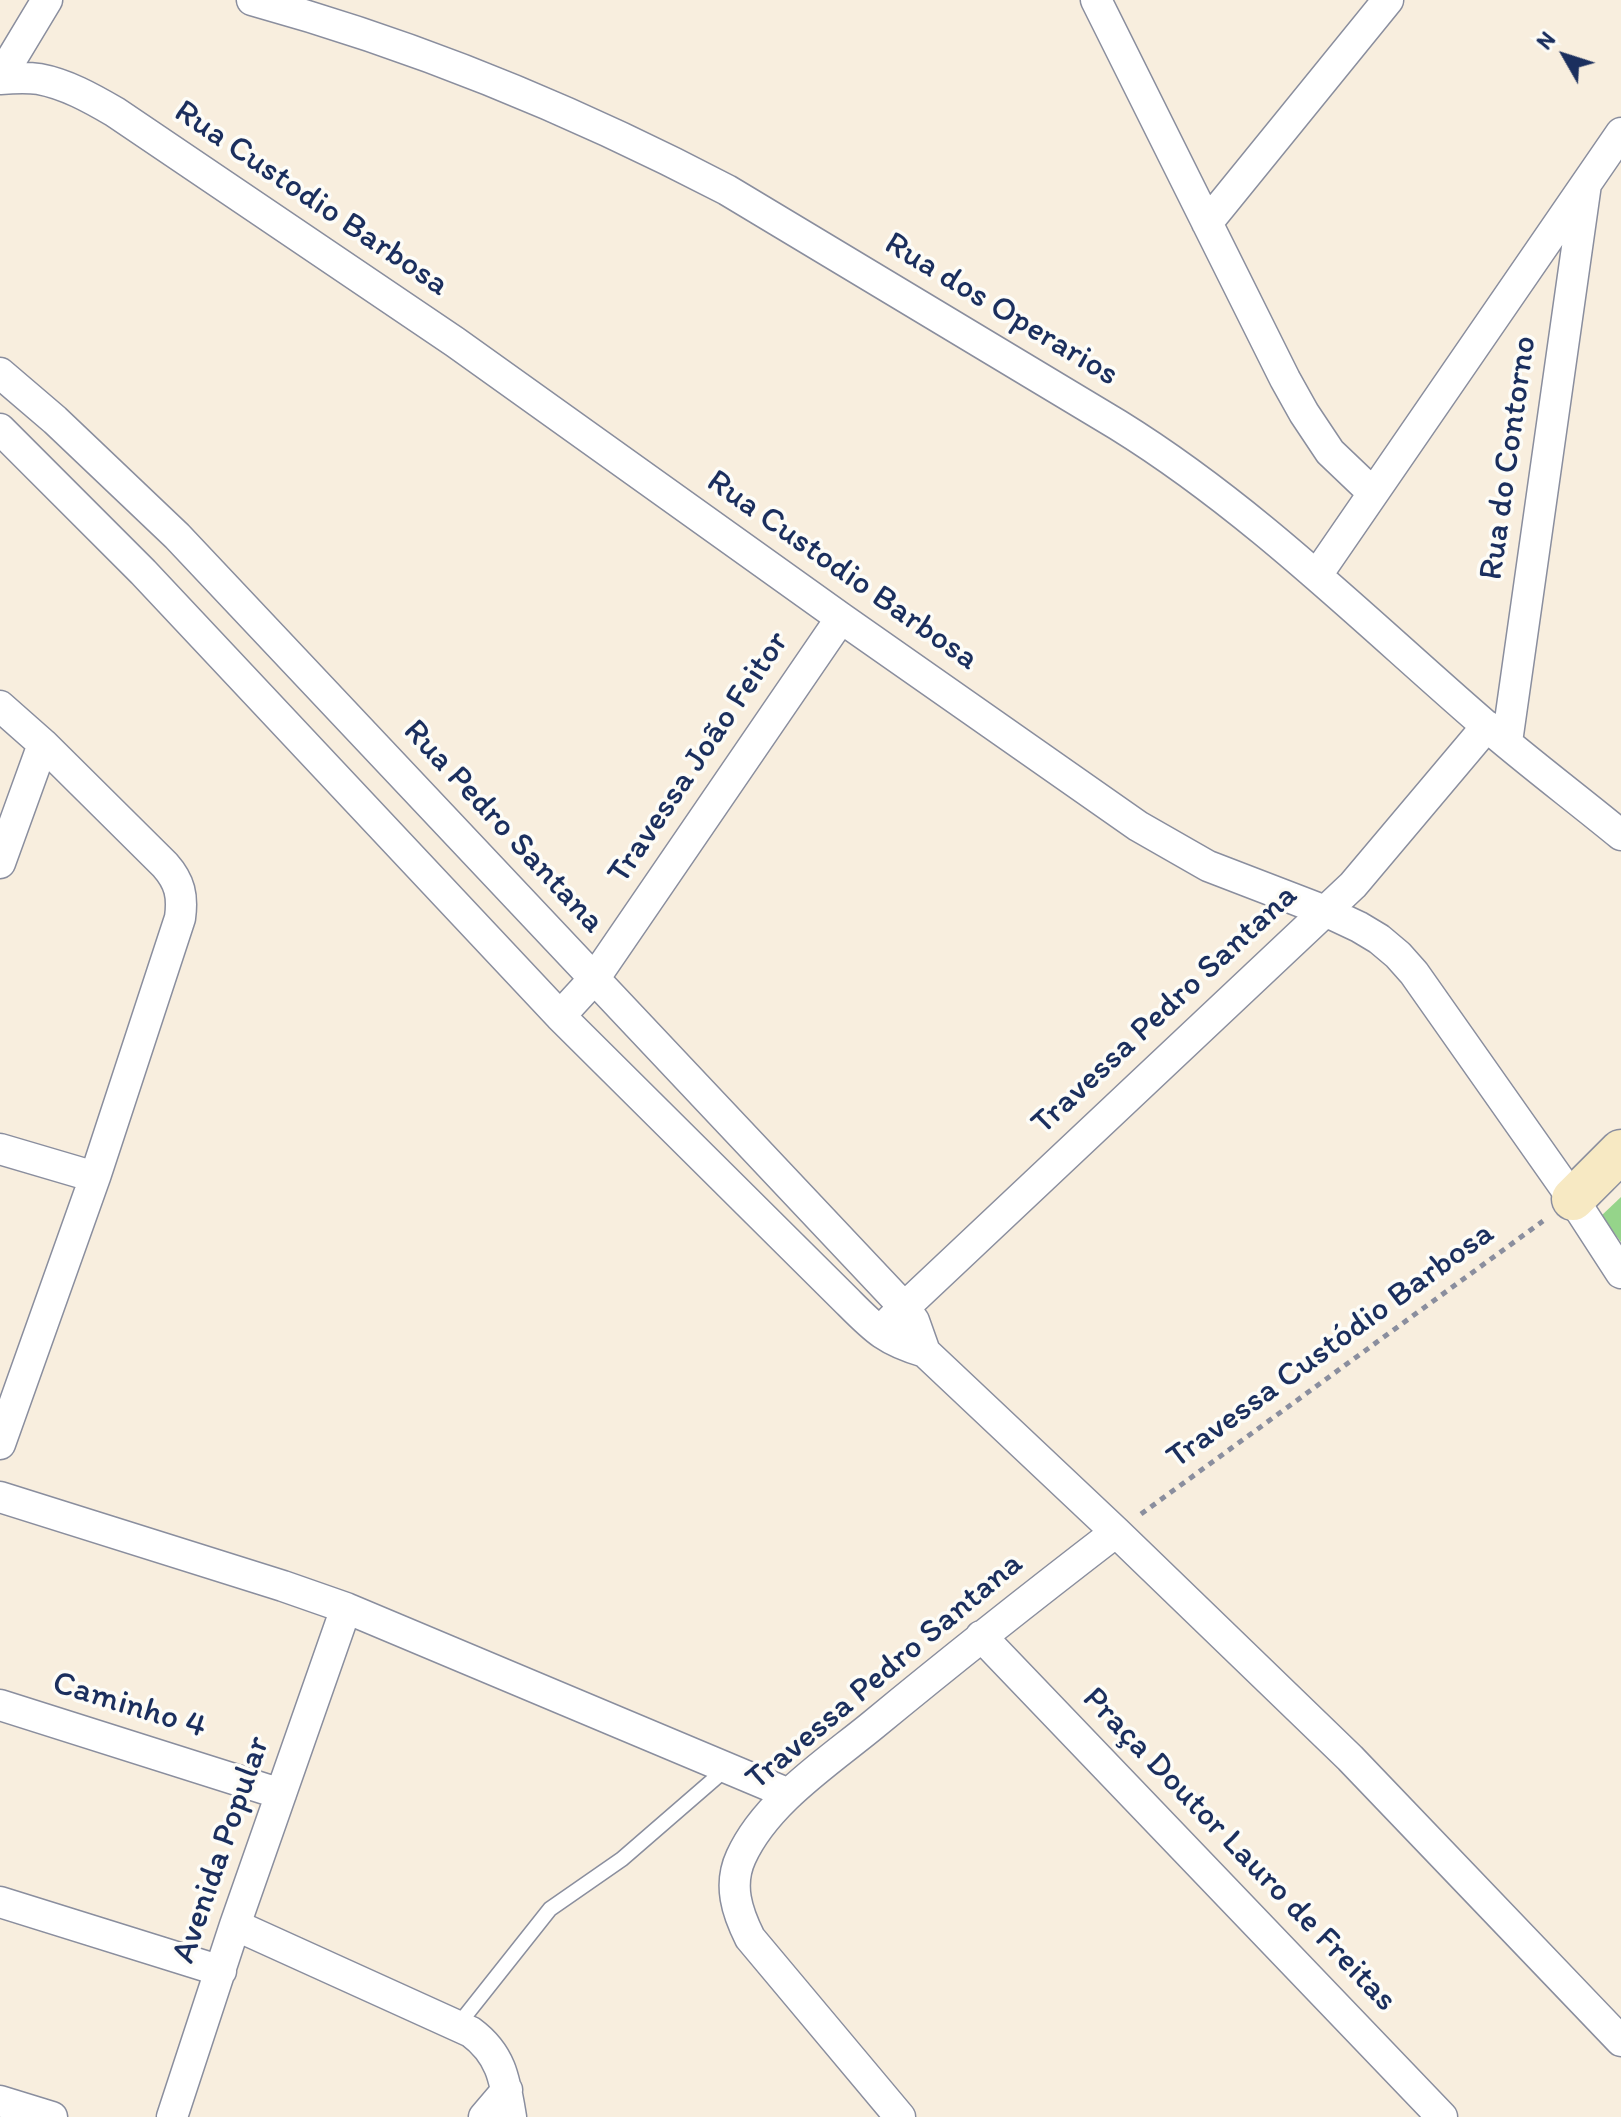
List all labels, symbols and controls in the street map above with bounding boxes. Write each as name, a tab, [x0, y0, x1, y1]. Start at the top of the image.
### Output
north arrow	[1525, 16, 1605, 96]
text: N	[1531, 26, 1561, 55]
street label: Rua Custodio Barbosa	[166, 92, 456, 306]
street label: Rua dos Operarios	[877, 224, 1125, 396]
street label: Rua do Contorno	[1472, 333, 1546, 583]
street label: Rua Custodio Barbosa	[698, 462, 986, 680]
street label: Travessa João Feitor	[599, 624, 799, 892]
street label: Rua Pedro Santana	[394, 712, 612, 942]
street label: Travessa Pedro Santana	[1023, 876, 1307, 1144]
street label: Travessa Custódio Barbosa	[1160, 1214, 1502, 1478]
street label: Travessa Pedro Santana	[738, 1544, 1032, 1800]
street label: Caminho 4	[47, 1663, 211, 1749]
street label: Praça Doutor Lauro de Freitas	[1073, 1679, 1405, 2021]
street label: Avenida Popular	[164, 1731, 280, 1969]

